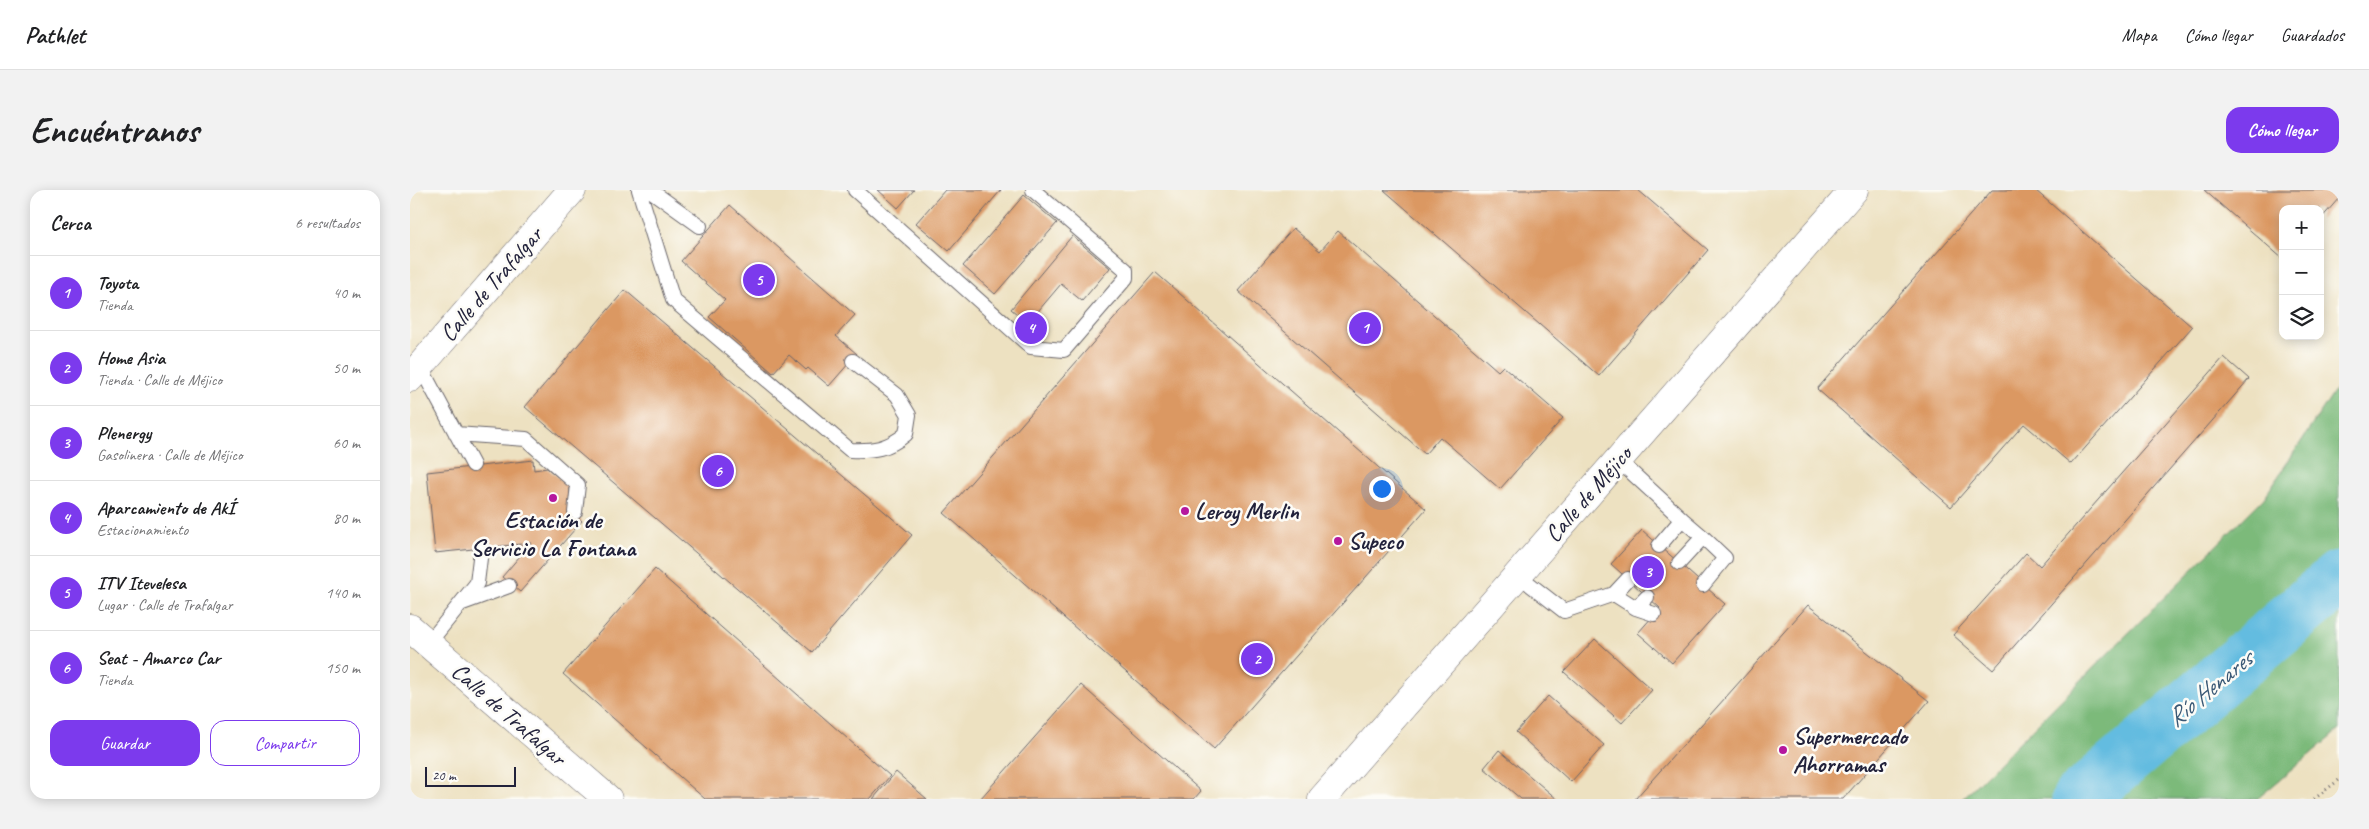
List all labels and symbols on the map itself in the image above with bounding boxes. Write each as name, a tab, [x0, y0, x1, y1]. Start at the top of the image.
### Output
street label: Calle de Trafalgar	[433, 219, 551, 348]
pin: 5	[743, 261, 775, 299]
pin: 4	[1015, 309, 1047, 347]
pin: 1	[1349, 309, 1381, 347]
street label: Calle de Méjico	[1538, 438, 1640, 548]
pin: 6	[702, 452, 734, 490]
your location	[1369, 476, 1395, 502]
marker: Estación de Servicio La Fontana	[547, 492, 559, 504]
place label: Leroy Merlin	[1195, 496, 1300, 526]
place label: Estación de Servicio La Fontana	[471, 505, 638, 563]
marker: Leroy Merlin	[1179, 505, 1191, 517]
place label: Supeco	[1348, 526, 1405, 556]
marker: Supeco	[1332, 535, 1344, 547]
pin: 3	[1632, 553, 1664, 591]
pin: 2	[1241, 640, 1273, 678]
water label: Río Henares	[2160, 641, 2263, 734]
street label: Calle de Trafalgar	[445, 656, 574, 774]
place label: Supermercado Ahorramas	[1793, 721, 1909, 779]
marker: Supermercado Ahorramas	[1777, 744, 1789, 756]
scale bar	[425, 764, 516, 787]

